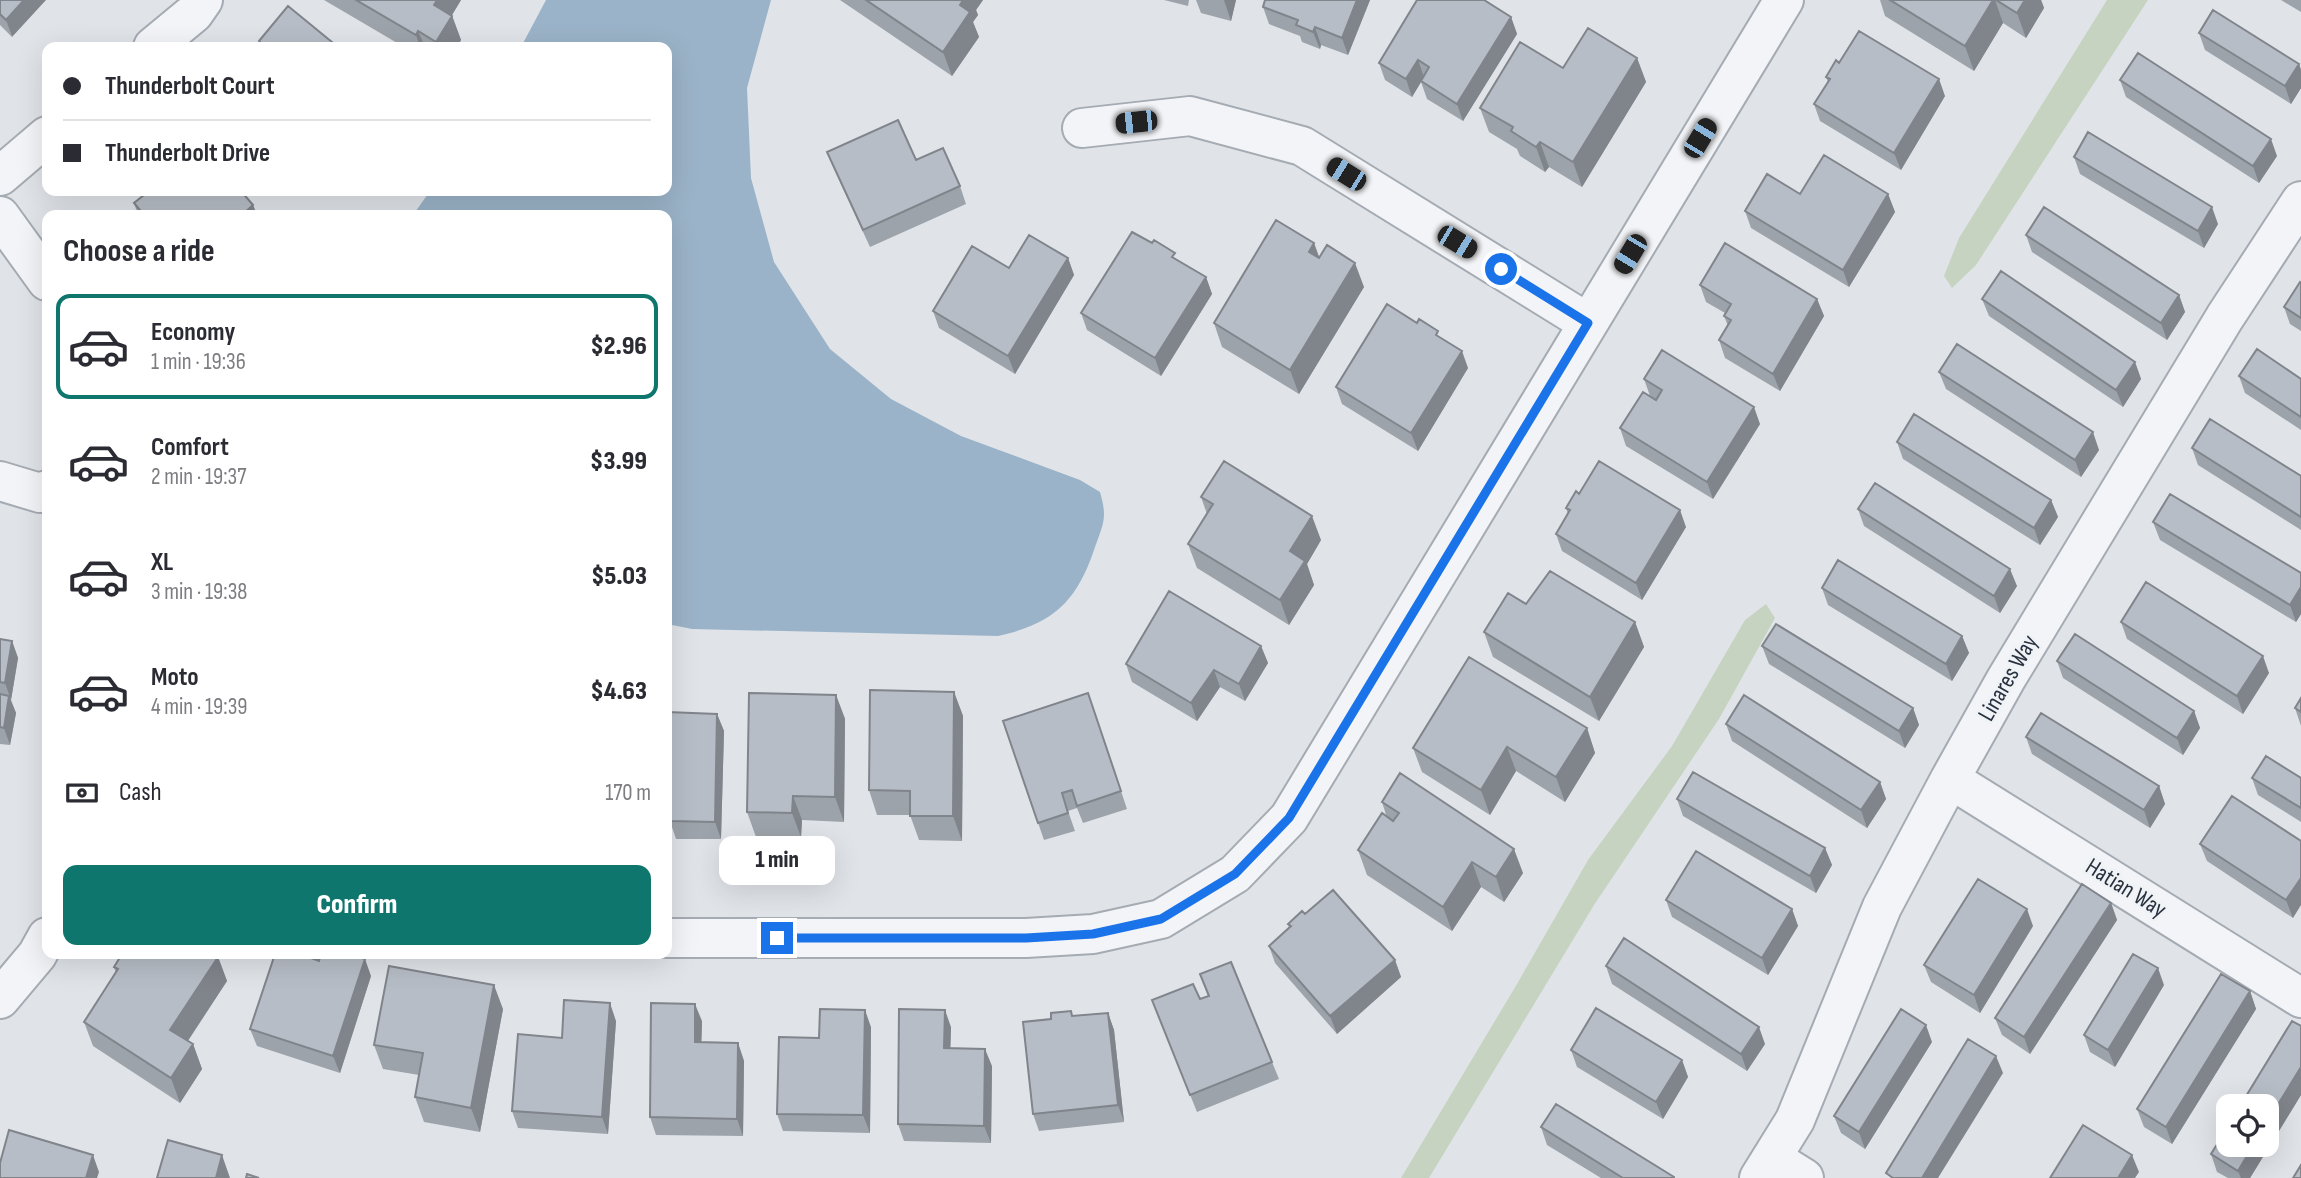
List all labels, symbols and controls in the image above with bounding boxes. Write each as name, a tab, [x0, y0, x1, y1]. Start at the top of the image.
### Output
text: Thunderbolt Court	[105, 71, 275, 102]
car	[1115, 109, 1158, 135]
car	[1681, 115, 1720, 161]
text: Thunderbolt Drive	[105, 138, 270, 169]
car	[1323, 154, 1370, 194]
car	[1434, 222, 1481, 262]
car	[1611, 231, 1650, 277]
text: Choose a ride	[63, 232, 215, 271]
route start	[1485, 253, 1517, 285]
icon: car	[67, 315, 130, 378]
text: Economy	[151, 317, 235, 348]
text: $2.96	[590, 331, 647, 362]
text: 1 min · 19:36	[151, 348, 246, 376]
icon: car	[67, 430, 130, 493]
text: Comfort	[151, 432, 229, 463]
text: $3.99	[590, 446, 647, 477]
text: 2 min · 19:37	[151, 463, 246, 491]
icon: car	[67, 545, 130, 608]
text: XL	[151, 547, 173, 578]
text: $5.03	[591, 561, 647, 592]
text: 3 min · 19:38	[151, 578, 247, 606]
street label: Linares Way	[1972, 630, 2044, 726]
icon: car	[67, 660, 130, 723]
text: Moto	[151, 662, 199, 693]
text: $4.63	[590, 676, 647, 707]
text: 4 min · 19:39	[151, 693, 247, 721]
icon: cash	[63, 774, 101, 812]
text: Cash	[119, 777, 162, 808]
text: 170 m	[605, 779, 651, 807]
callout: 1 min	[719, 836, 835, 886]
text: 1 min	[755, 846, 799, 874]
street label: Hatian Way	[2080, 852, 2172, 924]
button: Confirm	[63, 865, 651, 945]
route end	[761, 922, 793, 954]
map controls	[2216, 1094, 2279, 1157]
button: locate	[2216, 1094, 2279, 1157]

